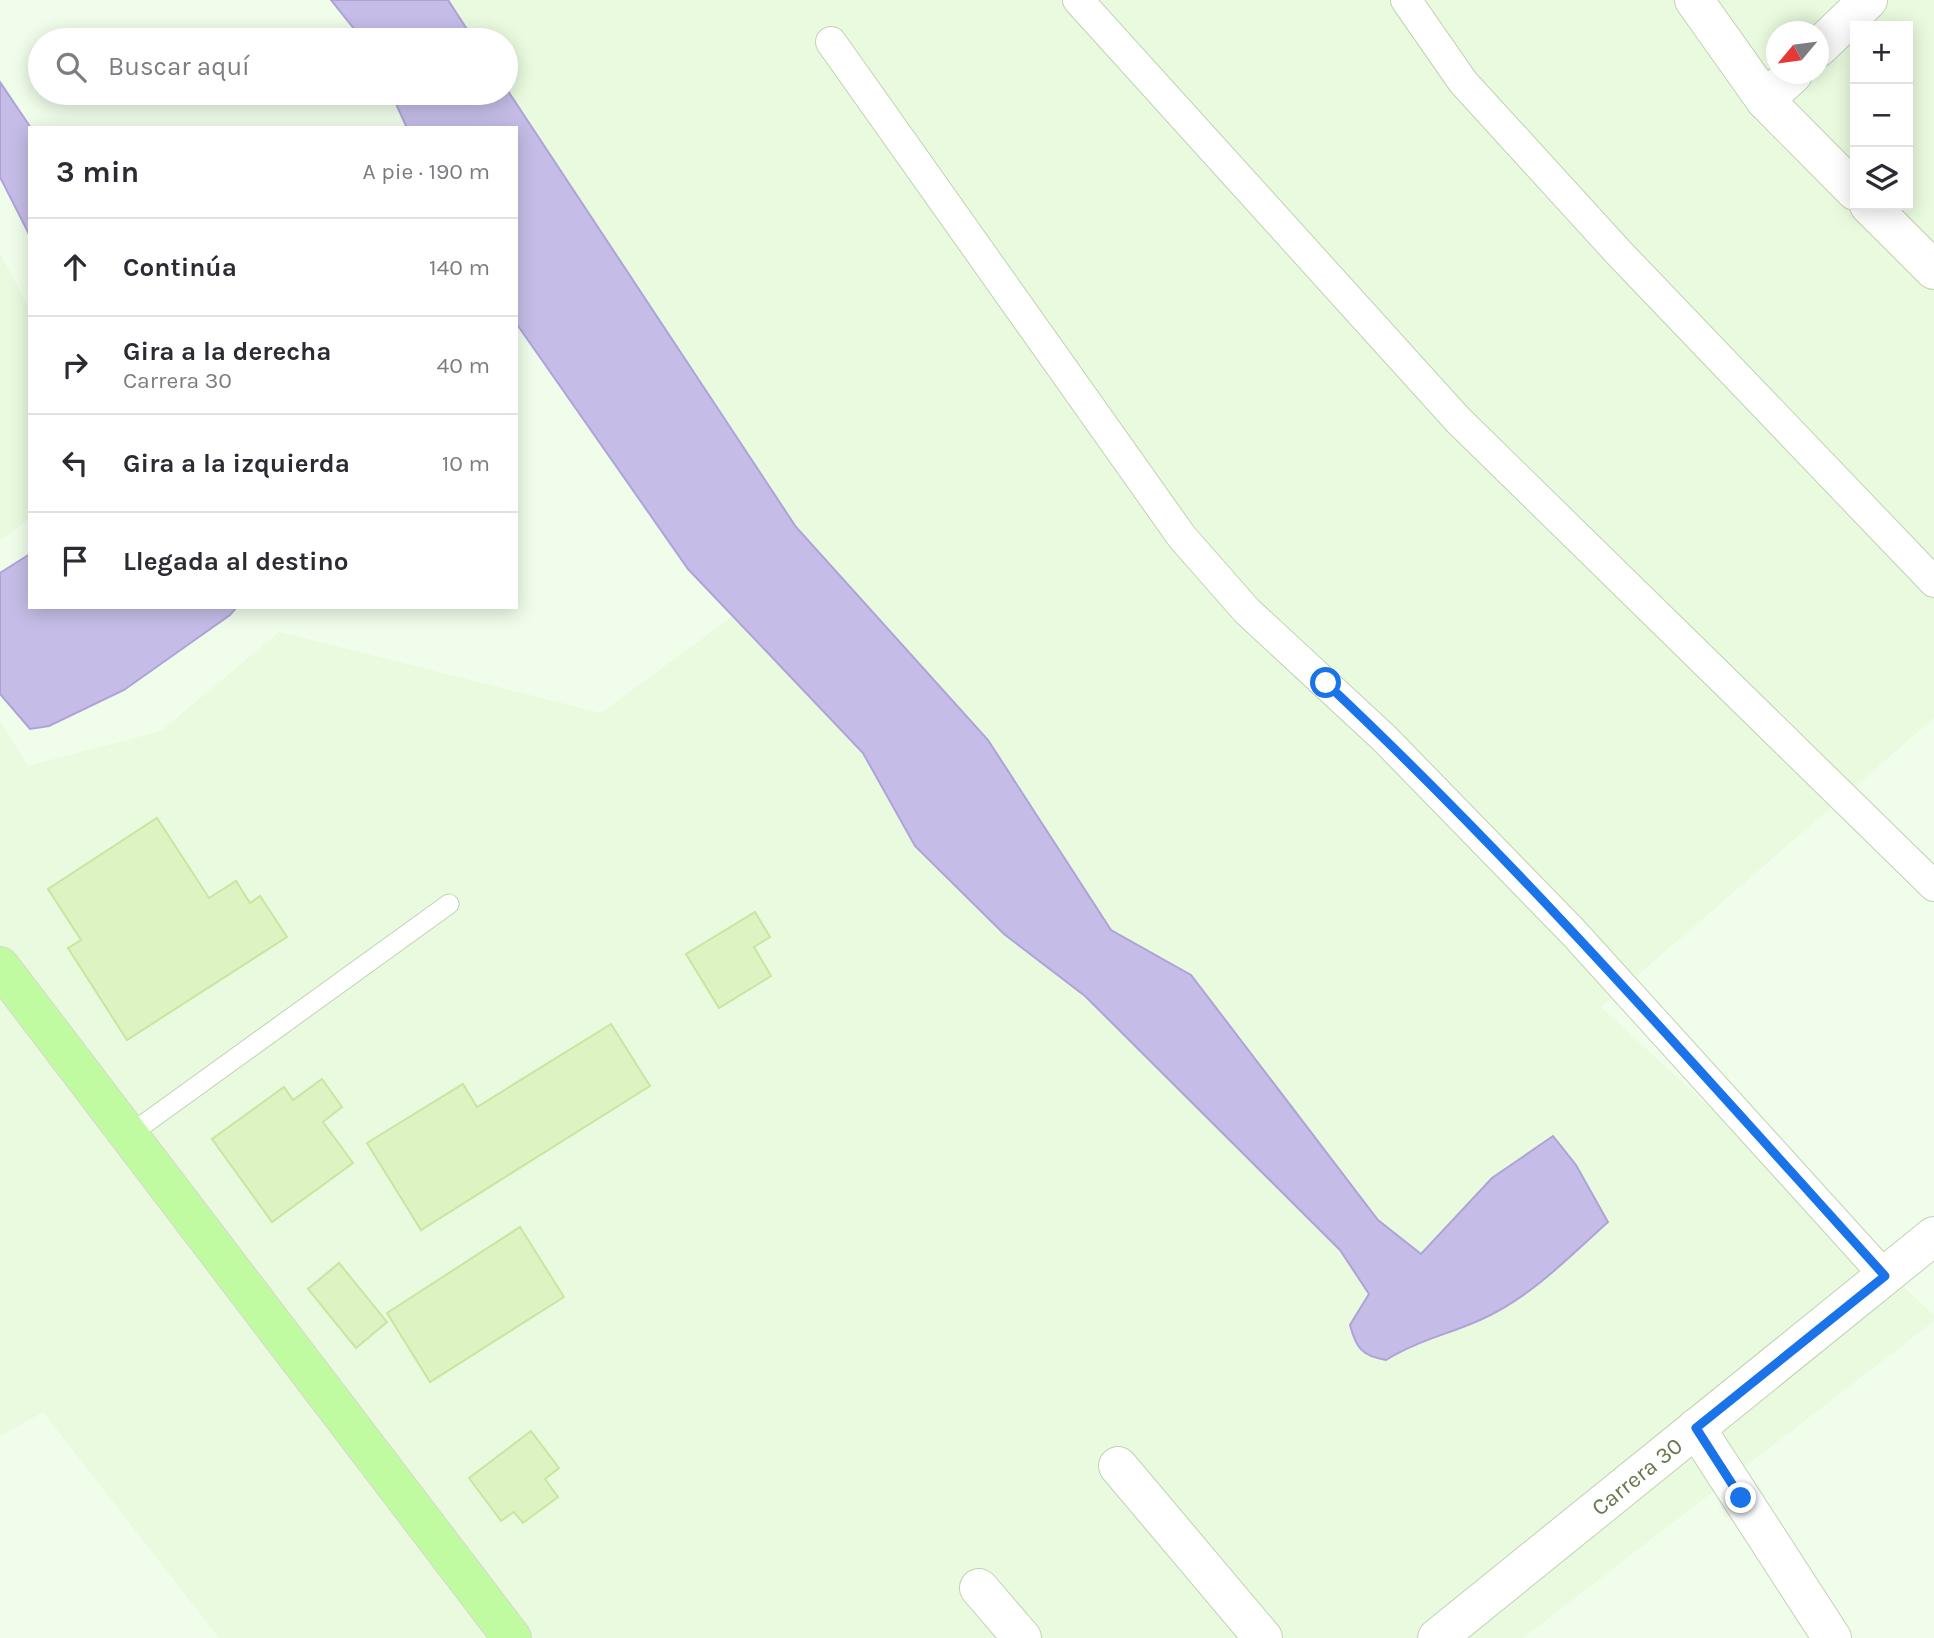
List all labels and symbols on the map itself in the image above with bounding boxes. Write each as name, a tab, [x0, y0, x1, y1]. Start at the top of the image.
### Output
north arrow	[1766, 21, 1829, 84]
route start	[1310, 667, 1341, 698]
street label: Carrera 30	[1586, 1432, 1688, 1522]
route end	[1725, 1482, 1756, 1513]

